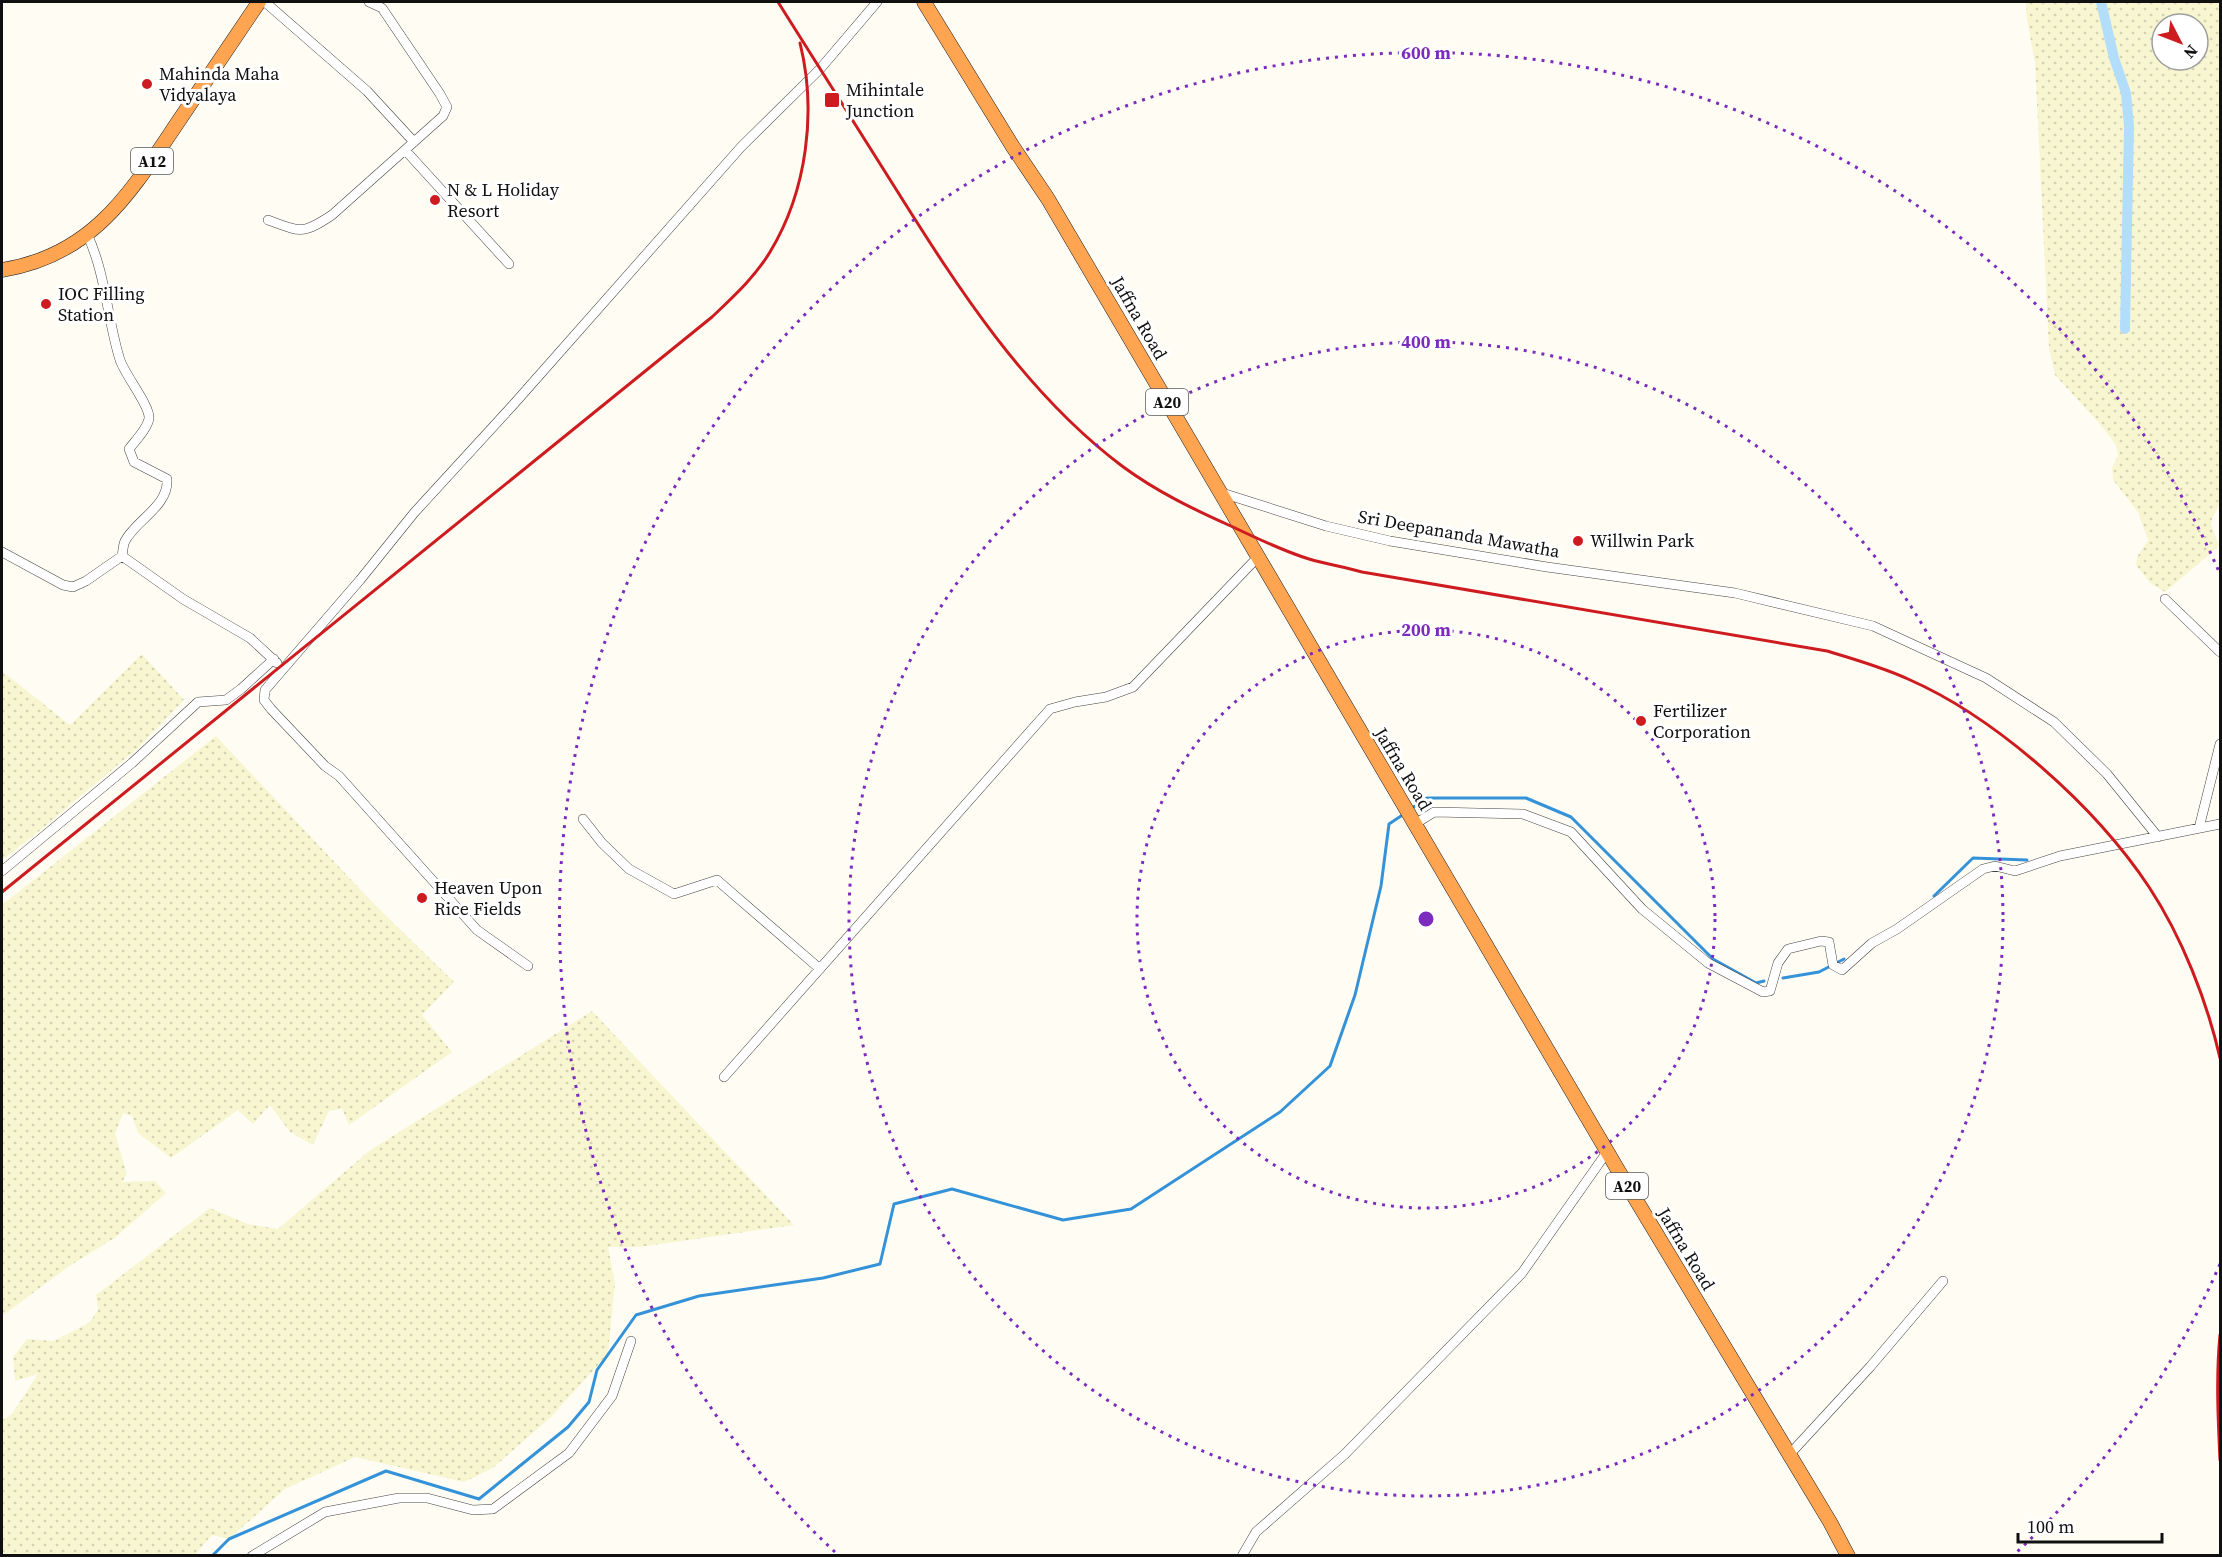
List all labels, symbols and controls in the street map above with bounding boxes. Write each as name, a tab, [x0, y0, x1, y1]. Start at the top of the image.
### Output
north arrow	[2150, 12, 2210, 72]
text: 600 m	[1401, 40, 1451, 65]
text: N	[2179, 40, 2203, 64]
place label: Mahinda Maha Vidyalaya	[159, 61, 280, 107]
marker: Mahinda Maha Vidyalaya	[140, 77, 154, 91]
place label: Mihintale Junction	[845, 77, 924, 123]
marker: Mihintale Junction	[823, 91, 841, 109]
road number: A12	[131, 148, 173, 174]
place label: N & L Holiday Resort	[447, 177, 560, 223]
marker: N & L Holiday Resort	[428, 193, 442, 207]
street label: Jaffna Road	[1105, 271, 1173, 364]
place label: IOC Filling Station	[58, 281, 145, 327]
marker: IOC Filling Station	[39, 297, 53, 311]
text: 400 m	[1401, 329, 1451, 354]
road number: A20	[1146, 389, 1188, 415]
street label: Sri Deepananda Mawatha	[1356, 503, 1563, 564]
place label: Willwin Park	[1590, 528, 1694, 553]
marker: Willwin Park	[1571, 534, 1585, 548]
text: 200 m	[1401, 617, 1451, 642]
place label: Fertilizer Corporation	[1653, 698, 1751, 744]
marker: Fertilizer Corporation	[1634, 714, 1648, 728]
street label: Jaffna Road	[1368, 722, 1438, 815]
place label: Heaven Upon Rice Fields	[434, 875, 542, 921]
marker: Heaven Upon Rice Fields	[415, 891, 429, 905]
centre of rings	[1416, 909, 1436, 929]
road number: A20	[1606, 1173, 1648, 1199]
street label: Jaffna Road	[1651, 1202, 1721, 1295]
scale bar	[2018, 1506, 2162, 1544]
text: 100 m	[2027, 1514, 2074, 1539]

